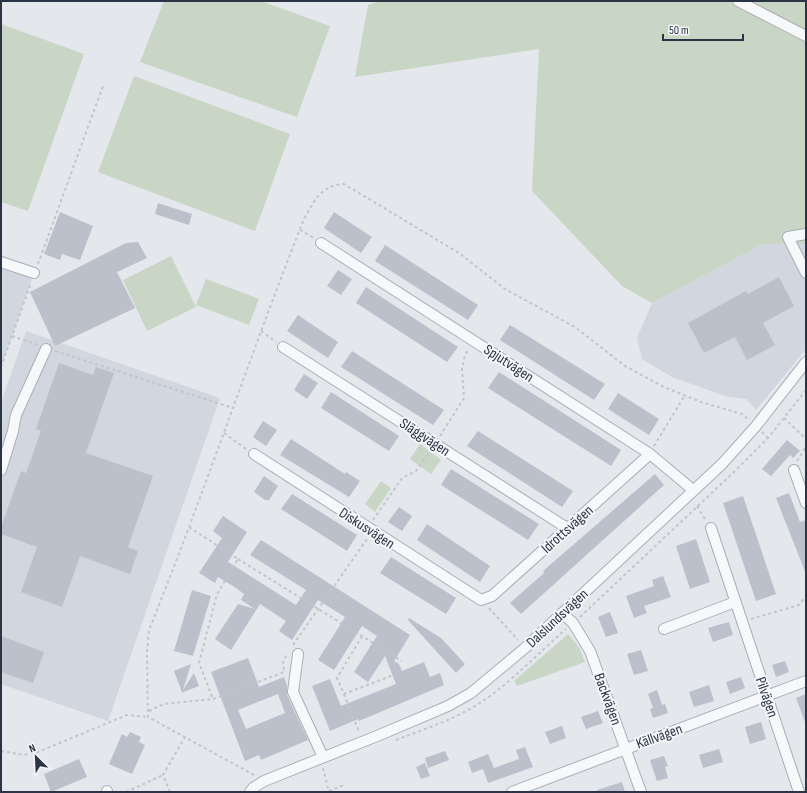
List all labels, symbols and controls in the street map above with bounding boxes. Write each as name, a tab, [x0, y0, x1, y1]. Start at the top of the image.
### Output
scale bar	[663, 16, 743, 42]
text: 50 m	[669, 23, 689, 38]
street label: Spjutvägen	[480, 340, 537, 387]
street label: Släggvägen	[396, 414, 454, 461]
street label: Idrottsvägen	[537, 501, 597, 558]
street label: Diskusvägen	[335, 503, 398, 553]
street label: Dalslundsvägen	[522, 585, 592, 652]
street label: Backvägen	[589, 671, 626, 728]
street label: Pilvägen	[751, 674, 782, 720]
street label: Källvägen	[633, 719, 685, 754]
north arrow	[16, 737, 56, 777]
text: N	[27, 741, 38, 755]

